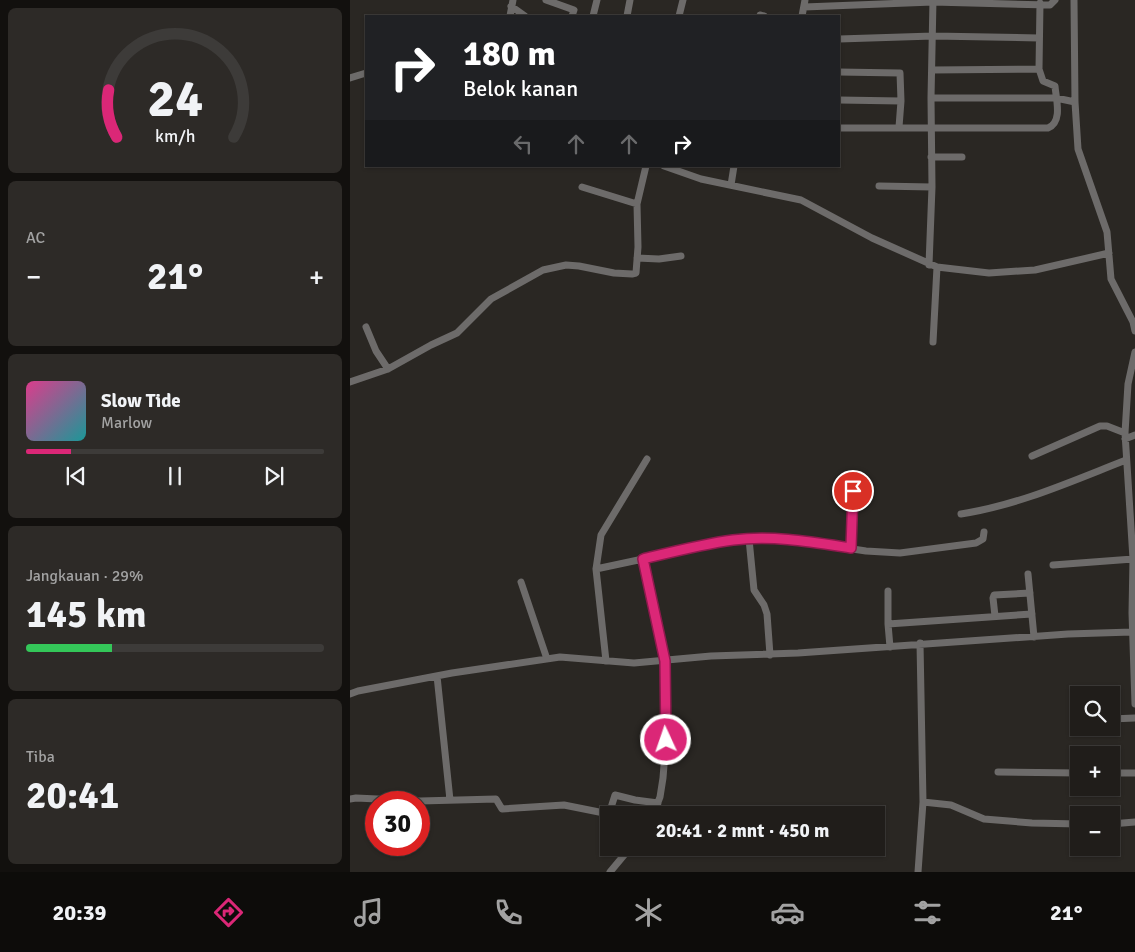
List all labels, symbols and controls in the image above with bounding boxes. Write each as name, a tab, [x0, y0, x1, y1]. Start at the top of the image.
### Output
text: 180 m	[463, 32, 556, 75]
icon: right	[380, 35, 445, 100]
text: 24	[147, 67, 203, 131]
text: Belok kanan	[463, 75, 578, 102]
text: km/h	[155, 125, 195, 147]
icon: left	[509, 130, 537, 158]
icon: ahead	[562, 130, 590, 158]
icon: ahead	[615, 130, 643, 158]
icon: right	[668, 130, 696, 158]
text: AC	[26, 228, 45, 248]
text: 21°	[147, 253, 203, 300]
text: −	[26, 260, 41, 294]
text: +	[309, 260, 324, 294]
text: Slow Tide	[101, 389, 181, 413]
text: Marlow	[101, 413, 152, 433]
icon: previous	[62, 462, 90, 490]
icon: pause	[161, 462, 189, 490]
icon: next	[260, 462, 288, 490]
pin	[832, 470, 874, 512]
icon: arrive	[839, 477, 867, 505]
text: Jangkauan · 29%	[26, 566, 143, 586]
text: 145 km	[26, 591, 147, 638]
map controls	[1070, 686, 1120, 856]
button: search	[1070, 686, 1120, 736]
position arrow	[639, 713, 691, 765]
button: +	[1070, 746, 1120, 796]
text: Tiba	[26, 747, 55, 767]
text: 20:41	[26, 772, 119, 819]
speed limit sign: 30	[365, 791, 430, 856]
button: −	[1070, 806, 1120, 856]
text: 20:41 · 2 mnt · 450 m	[656, 819, 829, 843]
icon: directions	[211, 895, 246, 930]
icon: music	[351, 895, 386, 930]
icon: phone	[491, 895, 526, 930]
icon: climate	[631, 895, 666, 930]
icon: car	[770, 895, 805, 930]
icon: filters	[910, 895, 945, 930]
text: 20:39	[52, 899, 106, 926]
text: 21°	[1050, 899, 1083, 926]

